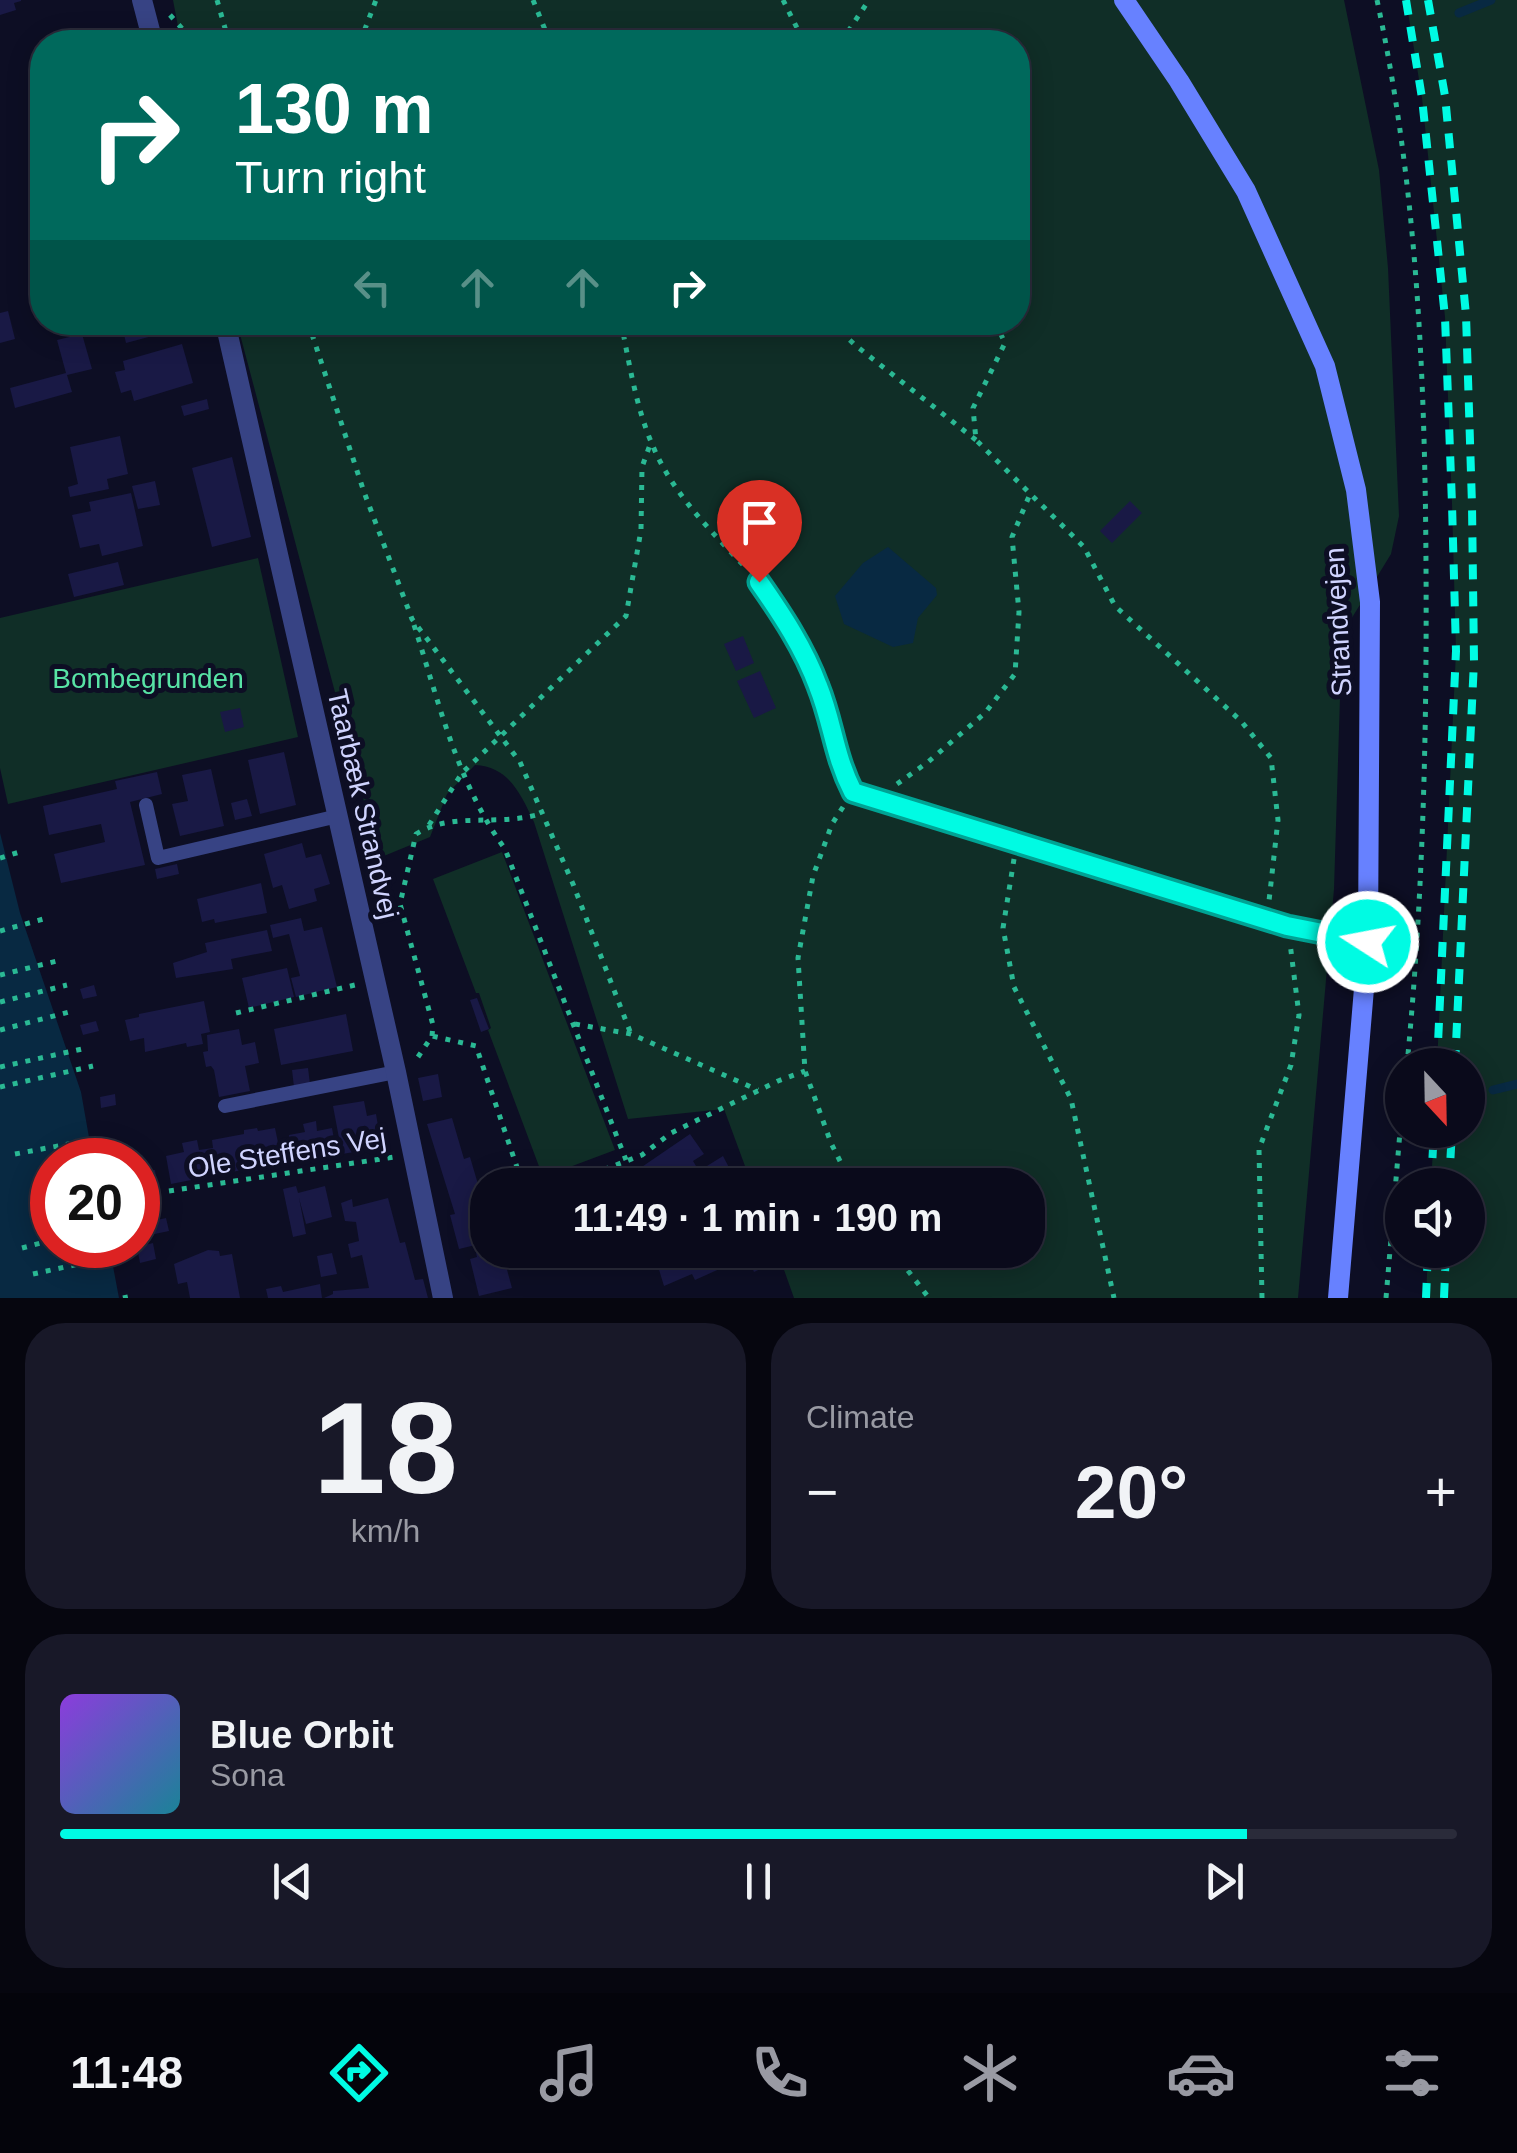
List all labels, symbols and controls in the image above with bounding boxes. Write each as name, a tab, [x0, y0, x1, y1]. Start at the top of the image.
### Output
icon: right	[70, 70, 200, 200]
text: 130 m	[235, 70, 433, 148]
text: Turn right	[235, 152, 426, 203]
icon: left	[345, 260, 400, 315]
icon: ahead	[450, 260, 505, 315]
icon: ahead	[555, 260, 610, 315]
icon: right	[660, 260, 715, 315]
pin	[717, 480, 802, 583]
icon: arrive	[732, 495, 787, 550]
street label: Strandvejen	[1319, 547, 1357, 697]
park label: Bombegrunden	[52, 663, 244, 694]
street label: Taarbæk Strandvej	[321, 686, 405, 922]
position arrow	[1316, 890, 1420, 994]
north arrow	[1385, 1048, 1485, 1148]
map controls	[1385, 1048, 1485, 1268]
street label: Ole Steffens Vej	[186, 1122, 388, 1184]
speed limit sign: 20	[30, 1138, 160, 1268]
button: sound	[1385, 1168, 1485, 1268]
text: 11:49 · 1 min · 190 m	[573, 1197, 942, 1239]
text: 18	[313, 1375, 458, 1521]
text: Climate	[806, 1399, 914, 1435]
text: 20°	[1075, 1450, 1188, 1534]
text: −	[806, 1461, 838, 1523]
text: +	[1425, 1461, 1457, 1523]
text: km/h	[351, 1513, 420, 1549]
text: Blue Orbit	[210, 1714, 394, 1756]
text: Sona	[210, 1757, 285, 1793]
icon: previous	[265, 1854, 320, 1909]
icon: pause	[731, 1854, 786, 1909]
icon: next	[1197, 1854, 1252, 1909]
icon: directions	[324, 2038, 394, 2108]
icon: music	[534, 2038, 604, 2108]
icon: phone	[745, 2038, 815, 2108]
icon: climate	[955, 2038, 1025, 2108]
icon: car	[1166, 2038, 1236, 2108]
icon: filters	[1377, 2038, 1447, 2108]
text: 11:48	[70, 2047, 183, 2098]

